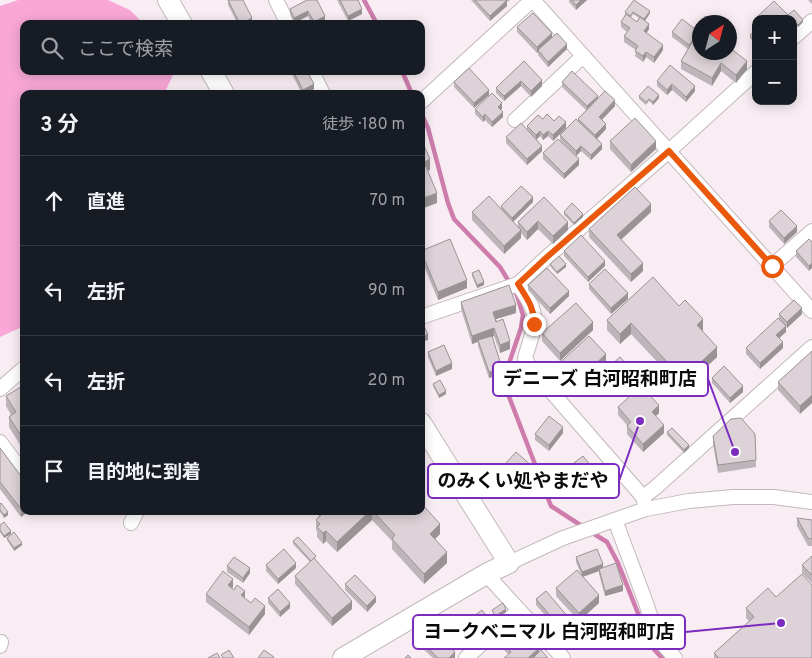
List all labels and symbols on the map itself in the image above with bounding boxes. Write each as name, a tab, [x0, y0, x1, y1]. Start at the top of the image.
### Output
north arrow	[692, 15, 737, 60]
route start	[761, 255, 784, 278]
route end	[523, 313, 546, 336]
callout: デニーズ 白河昭和町店	[493, 362, 708, 396]
text: デニーズ 白河昭和町店	[503, 368, 697, 392]
callout: のみくい処やまだや	[428, 464, 619, 498]
text: のみくい処やまだや	[437, 470, 609, 494]
callout: ヨークベニマル 白河昭和町店	[413, 615, 685, 649]
text: ヨークベニマル 白河昭和町店	[423, 621, 675, 645]

